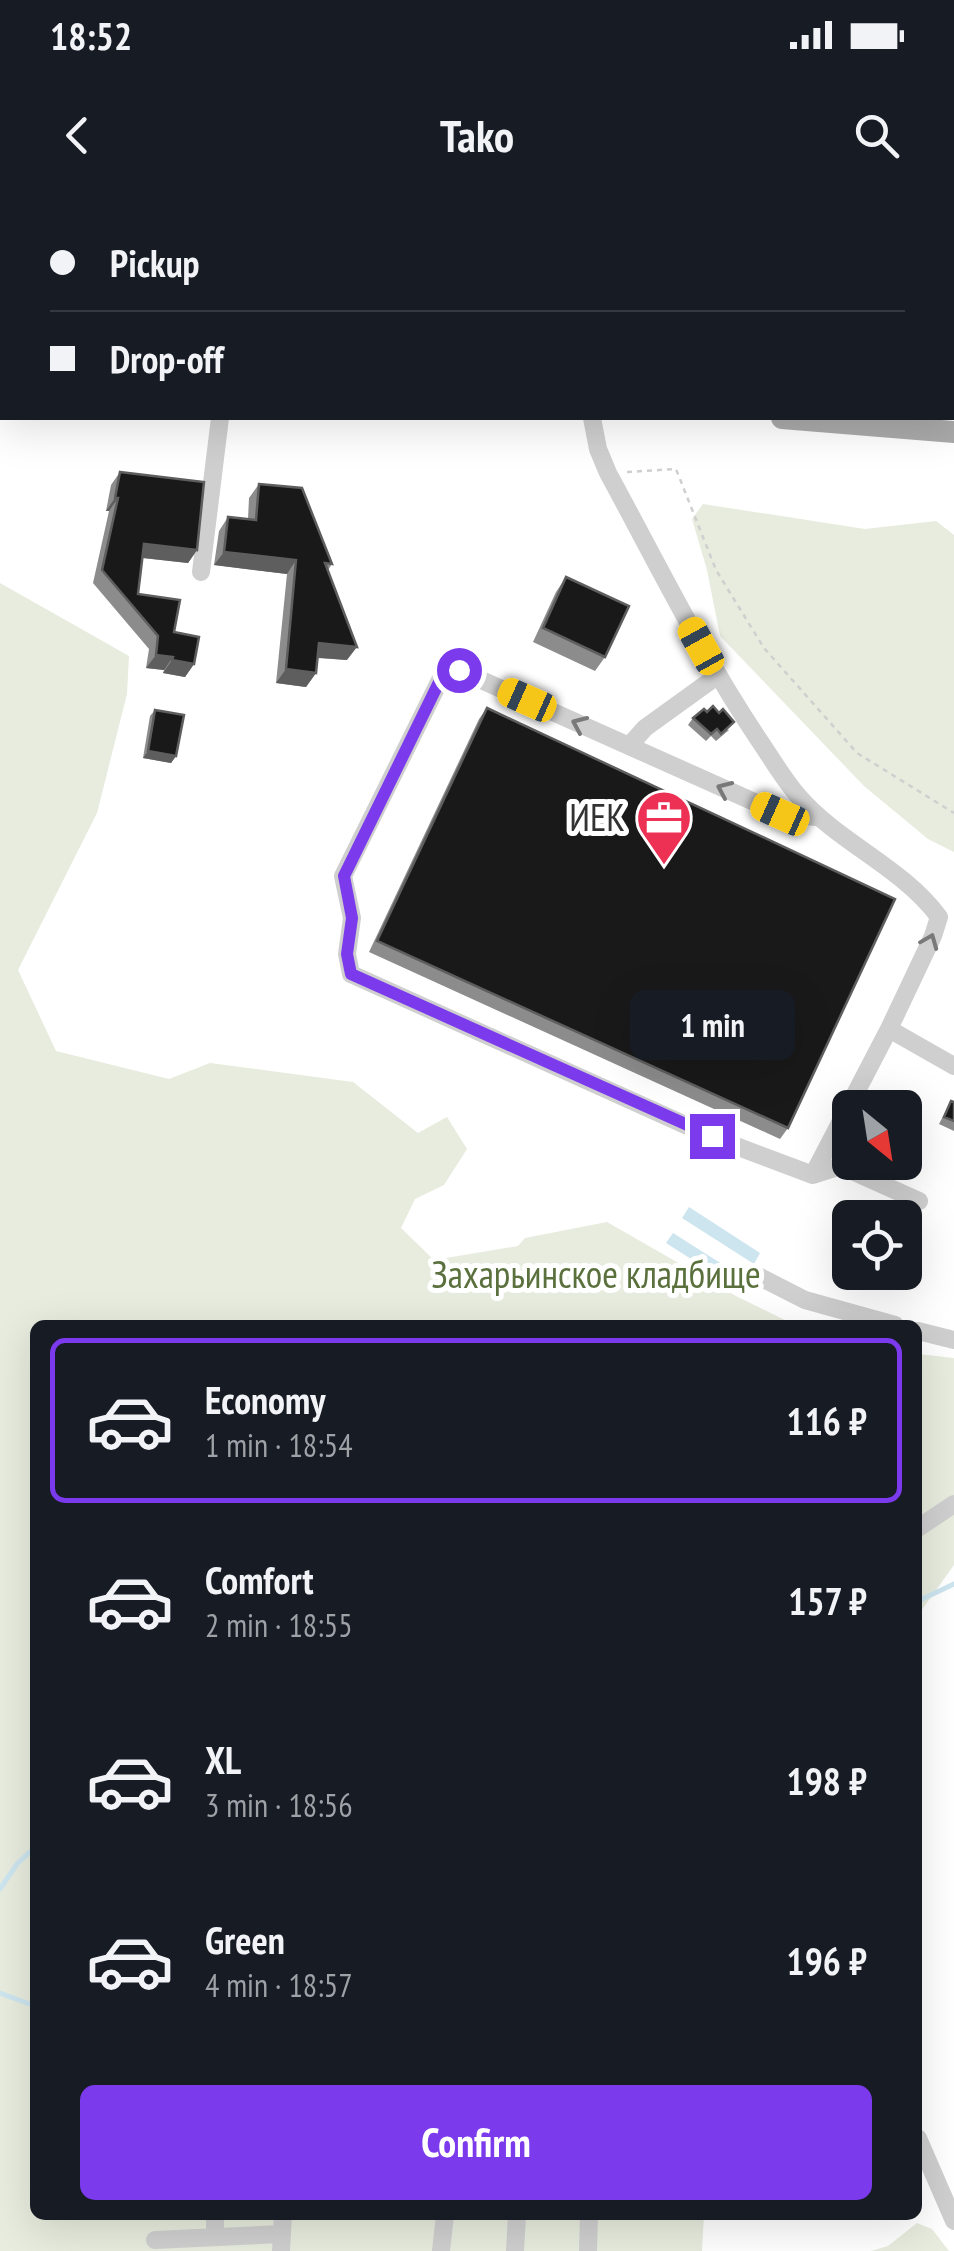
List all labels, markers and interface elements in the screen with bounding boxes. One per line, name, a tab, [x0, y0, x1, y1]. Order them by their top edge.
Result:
text: 18:52	[50, 11, 132, 60]
text: Tako	[440, 106, 514, 164]
icon: back	[50, 108, 105, 163]
icon: search	[849, 108, 904, 163]
text: Pickup	[110, 238, 200, 287]
text: Drop-off	[110, 334, 224, 383]
car	[673, 612, 729, 680]
route start	[437, 648, 482, 693]
car	[493, 674, 561, 726]
one-way arrow	[571, 716, 589, 736]
one-way arrow	[716, 781, 734, 801]
office icon: ИЕК	[634, 788, 694, 867]
car	[746, 788, 814, 840]
place label: ИЕК	[569, 792, 625, 841]
one-way arrow	[918, 933, 938, 951]
callout: 1 min	[630, 991, 794, 1061]
text: 1 min	[680, 1004, 745, 1046]
north arrow	[832, 1090, 922, 1180]
map controls	[832, 1090, 922, 1290]
route end	[690, 1114, 735, 1159]
button: locate	[832, 1200, 922, 1290]
park label: Захарьинское кладбище	[431, 1249, 761, 1298]
text: Economy	[205, 1375, 325, 1424]
icon: car	[85, 1376, 175, 1466]
text: 116 ₽	[787, 1396, 867, 1445]
text: 1 min · 18:54	[205, 1424, 353, 1466]
text: Comfort	[205, 1555, 314, 1604]
icon: car	[85, 1556, 175, 1646]
text: 157 ₽	[788, 1576, 867, 1625]
text: 2 min · 18:55	[205, 1604, 353, 1646]
text: XL	[205, 1735, 241, 1784]
icon: car	[85, 1736, 175, 1826]
text: 198 ₽	[787, 1756, 867, 1805]
text: 3 min · 18:56	[205, 1784, 353, 1826]
text: Green	[205, 1915, 285, 1964]
icon: car	[85, 1916, 175, 2006]
text: 196 ₽	[787, 1936, 867, 1985]
text: 4 min · 18:57	[205, 1964, 353, 2006]
button: Confirm	[80, 2085, 872, 2200]

